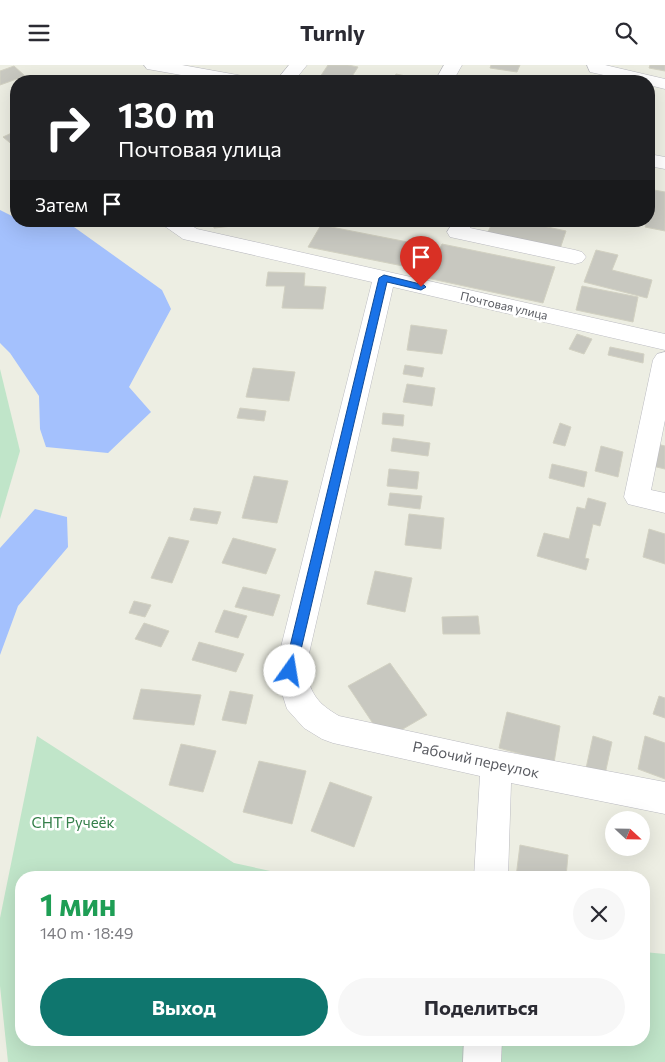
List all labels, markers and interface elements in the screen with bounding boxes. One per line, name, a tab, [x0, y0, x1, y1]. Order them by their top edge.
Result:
icon: menu	[25, 19, 53, 47]
text: Turnly	[300, 19, 365, 46]
icon: search	[612, 19, 640, 47]
text: 130 m	[118, 92, 215, 135]
icon: right	[35, 95, 100, 160]
text: Почтовая улица	[118, 135, 282, 162]
icon: arrive	[98, 190, 126, 218]
text: Затем	[35, 193, 88, 216]
pin	[400, 236, 442, 287]
icon: arrive	[407, 243, 435, 271]
street label: Почтовая улица	[459, 288, 549, 322]
position arrow	[263, 644, 315, 696]
street label: Рабочий переулок	[411, 737, 541, 781]
north arrow	[605, 811, 650, 856]
map controls	[605, 811, 650, 856]
park label: СНТ Ручеёк	[32, 813, 115, 831]
text: 1 мин	[40, 885, 116, 922]
button: close	[573, 888, 625, 940]
text: 140 m · 18:49	[40, 923, 133, 942]
button: Выход	[40, 978, 328, 1036]
button: Поделиться	[338, 978, 625, 1036]

